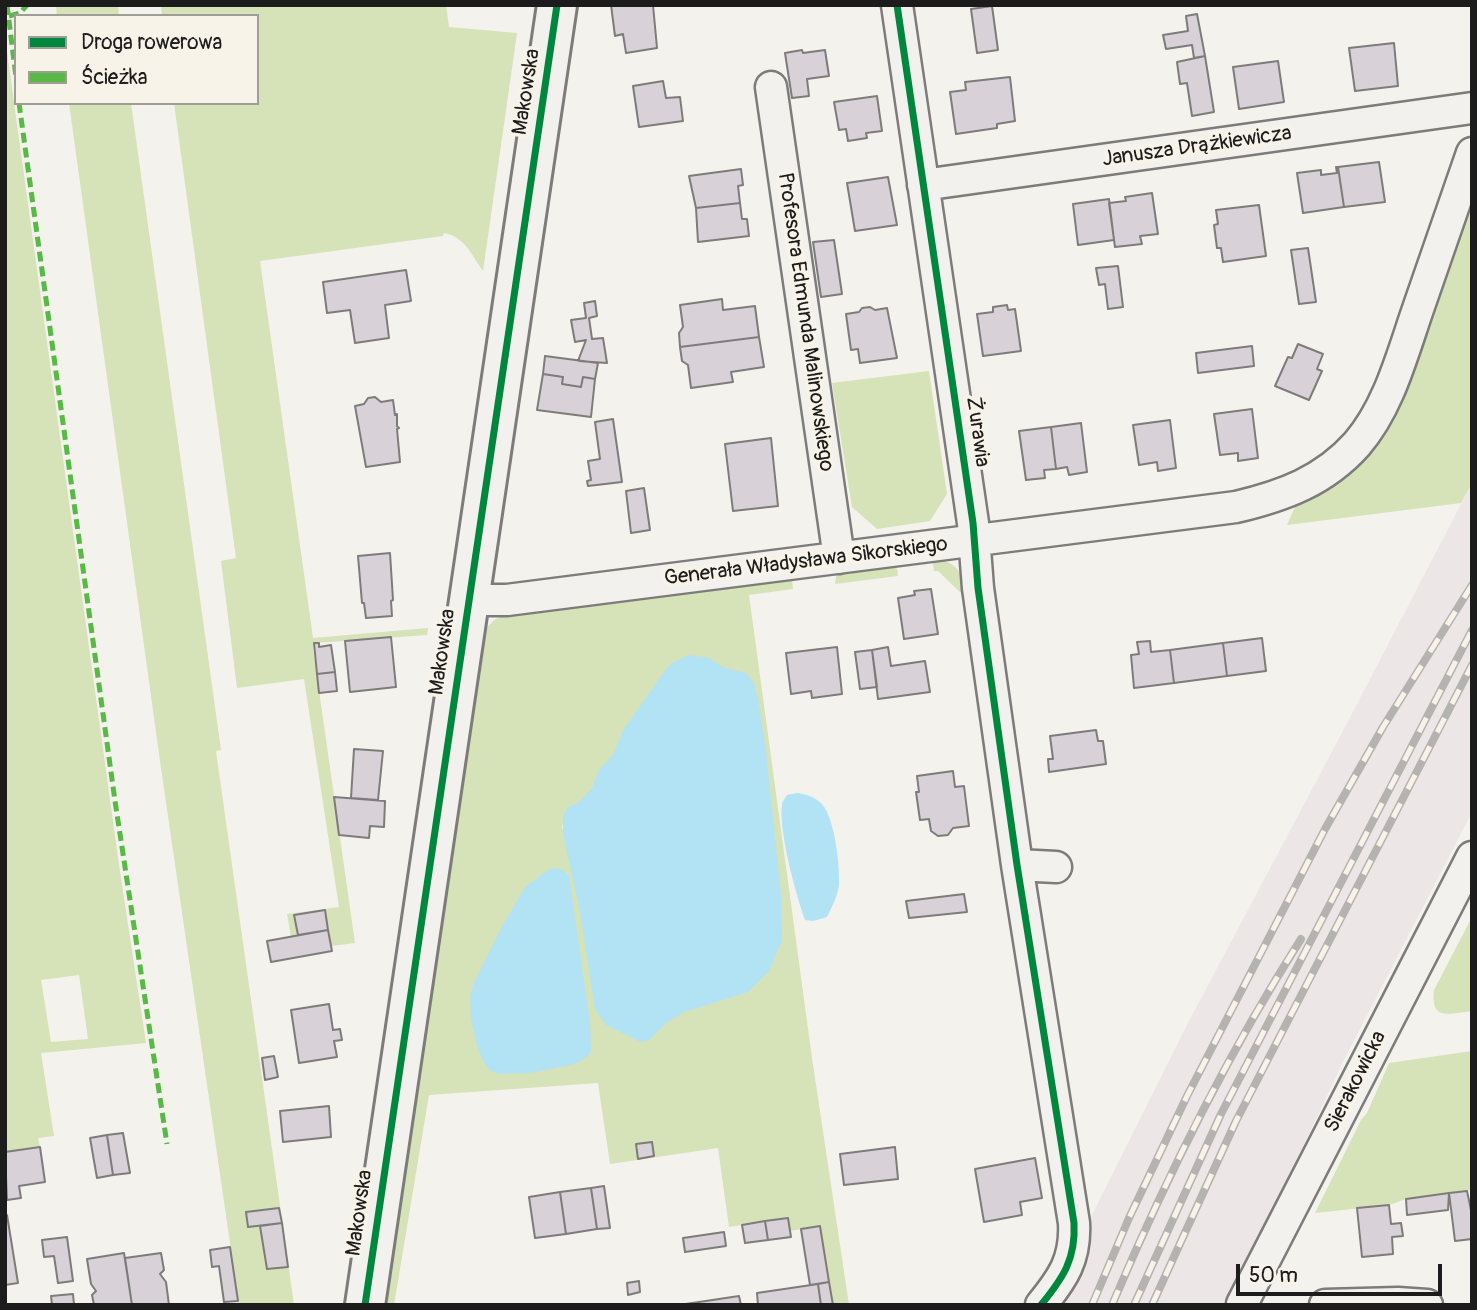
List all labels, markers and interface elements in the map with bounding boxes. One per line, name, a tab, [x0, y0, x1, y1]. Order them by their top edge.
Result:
legend	[14, 14, 259, 105]
text: Droga rowerowa	[81, 29, 222, 56]
street label: Makowska	[508, 47, 546, 137]
text: Ścieżka	[81, 64, 148, 91]
street label: Janusza Drążkiewicza	[1101, 121, 1293, 173]
street label: Profesora Edmunda Malinowskiego	[772, 171, 838, 473]
street label: Żurawia	[960, 395, 994, 469]
street label: Generała Władysława Sikorskiego	[663, 532, 949, 592]
street label: Makowska	[424, 607, 462, 697]
street label: Sierakowicka	[1320, 1027, 1392, 1137]
street label: Makowska	[341, 1168, 379, 1258]
scale bar	[1239, 1250, 1446, 1294]
text: 50 m	[1249, 1262, 1298, 1289]

